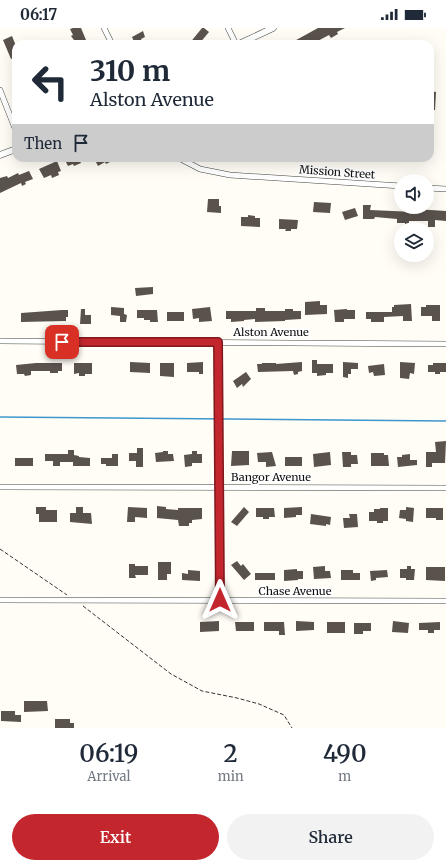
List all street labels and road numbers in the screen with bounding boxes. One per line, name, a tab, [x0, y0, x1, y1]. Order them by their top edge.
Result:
street label: Mission Street	[298, 162, 376, 182]
street label: Alston Avenue	[232, 325, 309, 339]
street label: Bangor Avenue	[231, 470, 311, 484]
street label: Chase Avenue	[259, 584, 332, 598]

